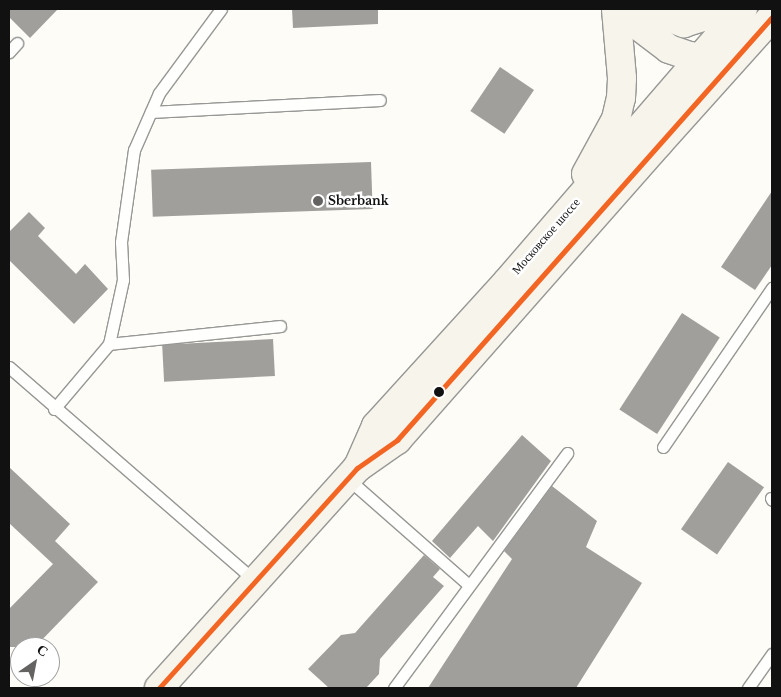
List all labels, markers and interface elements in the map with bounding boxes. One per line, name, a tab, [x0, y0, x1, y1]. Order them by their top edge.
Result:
place label: Sberbank	[328, 194, 389, 208]
marker: Sberbank	[312, 195, 324, 207]
street label: Московское шоссе	[509, 195, 583, 277]
unlabelled marker	[434, 387, 444, 397]
north arrow	[10, 637, 60, 687]
text: С	[33, 640, 52, 661]

